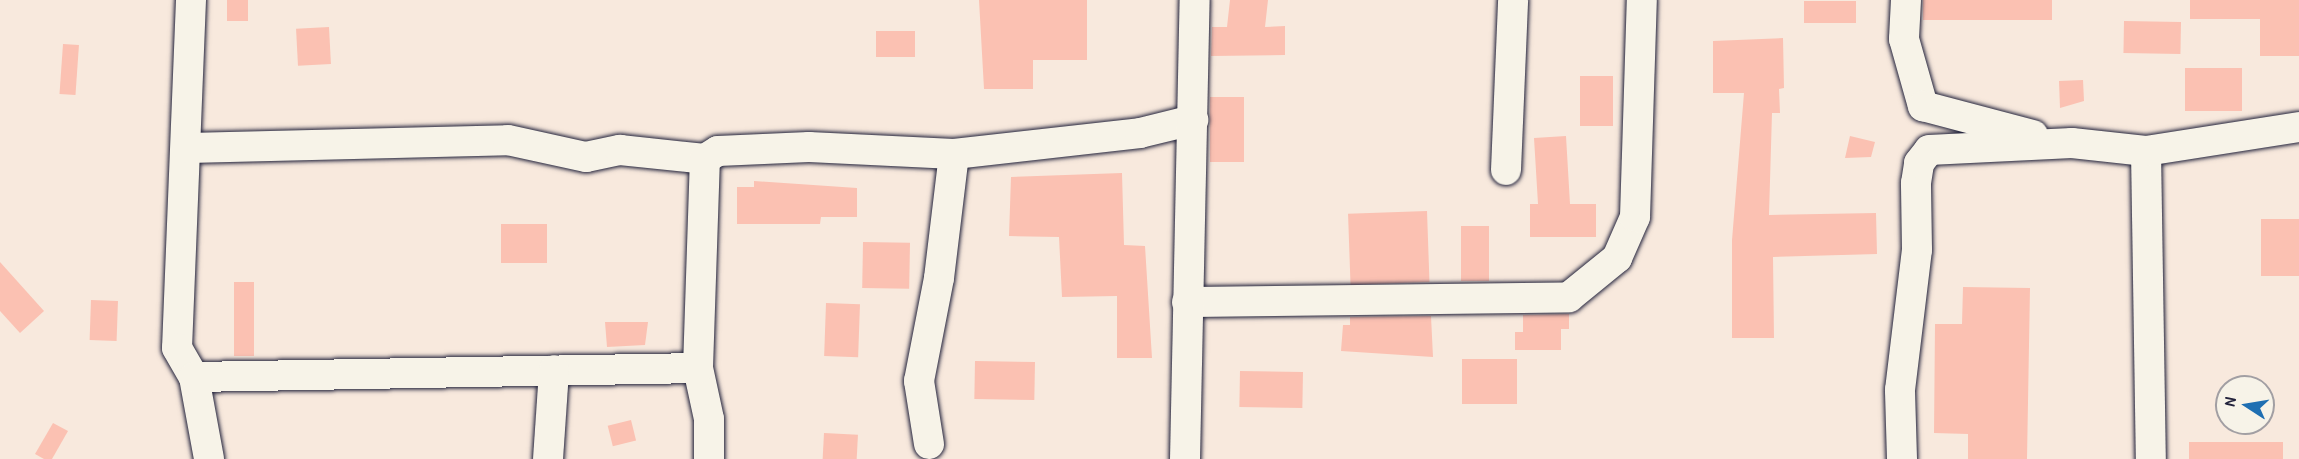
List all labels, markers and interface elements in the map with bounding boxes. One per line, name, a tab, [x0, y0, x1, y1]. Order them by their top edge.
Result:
north arrow	[2215, 375, 2275, 435]
text: N	[2218, 395, 2241, 408]

